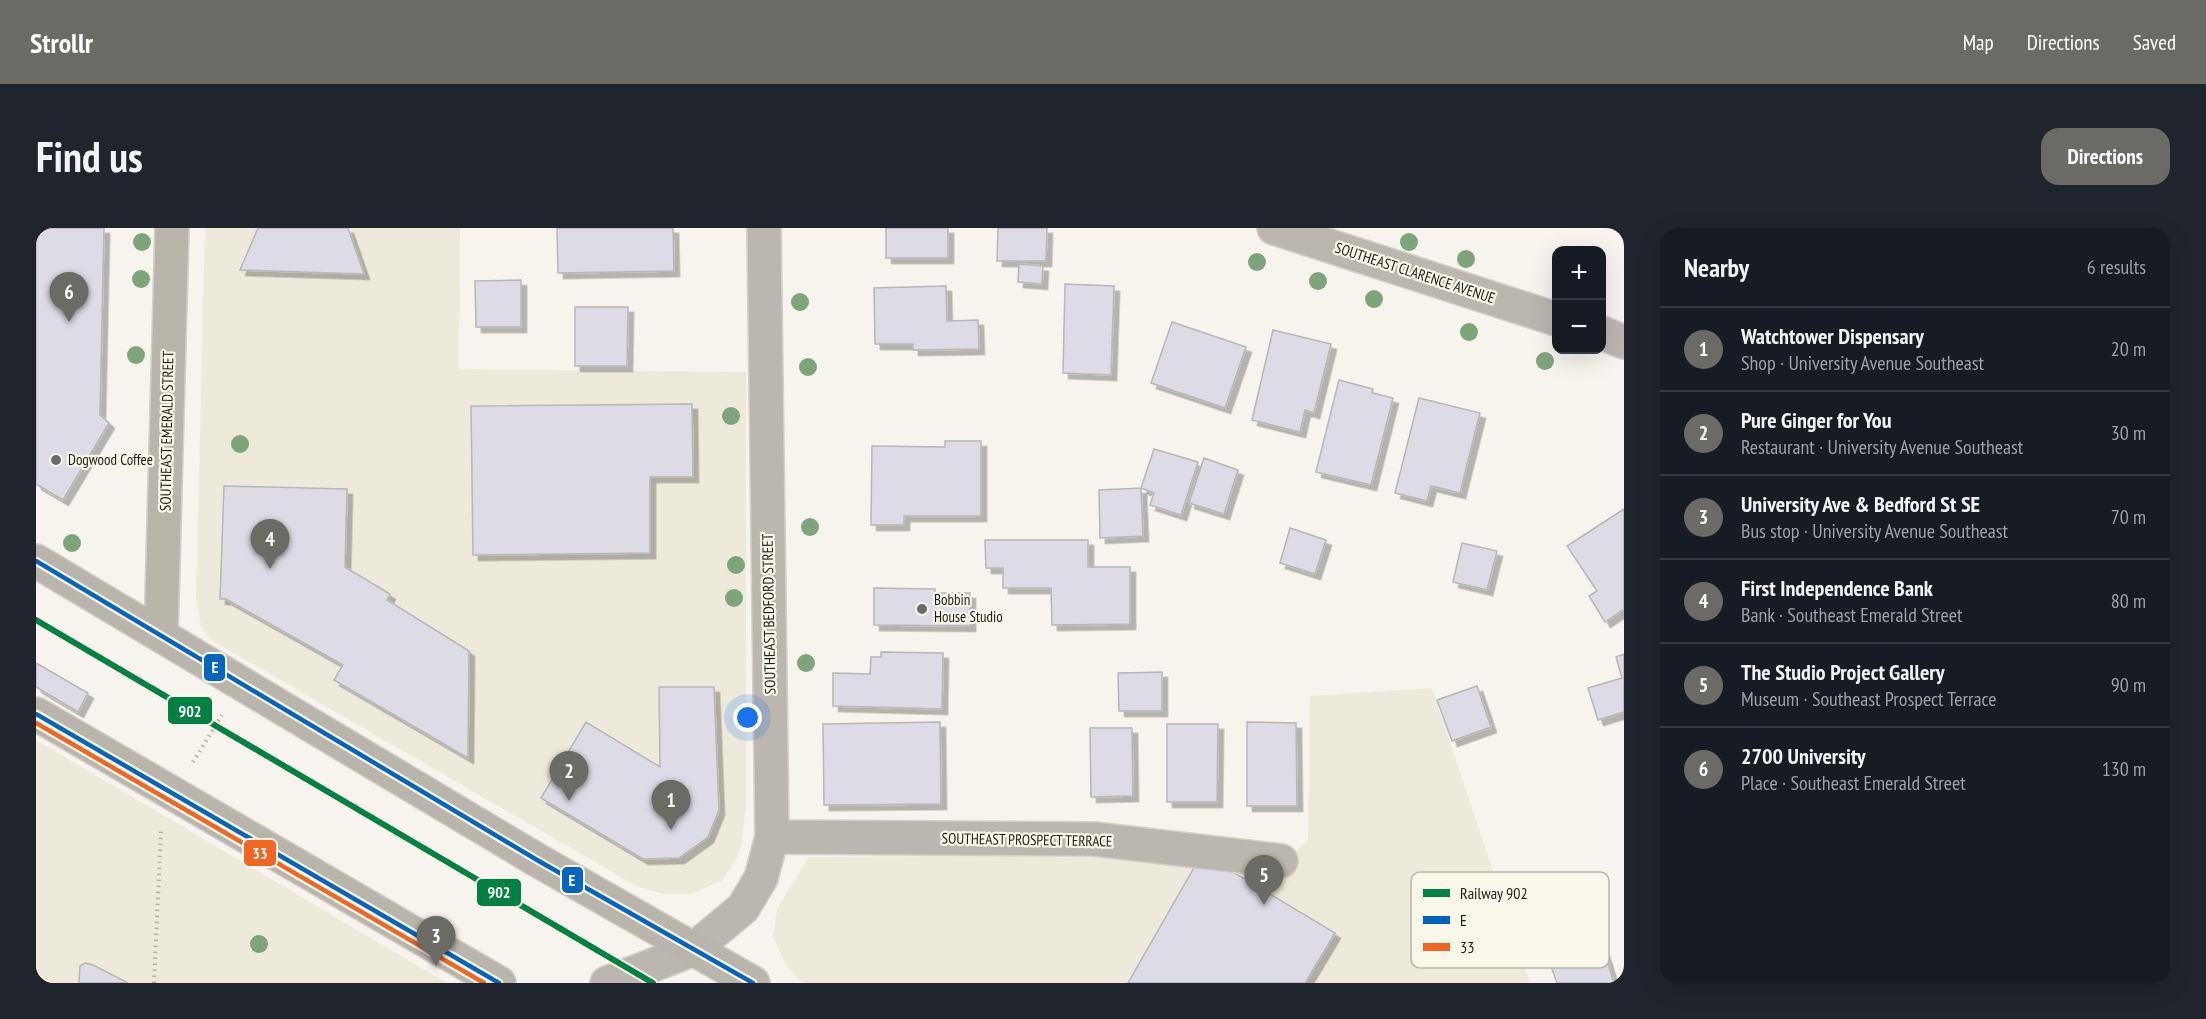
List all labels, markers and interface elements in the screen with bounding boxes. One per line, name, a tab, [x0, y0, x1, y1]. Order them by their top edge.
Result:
text: Strollr	[30, 24, 93, 61]
text: Map	[1963, 29, 1994, 56]
text: Directions	[2027, 29, 2100, 56]
text: Saved	[2133, 29, 2176, 56]
button: Directions	[2041, 128, 2170, 185]
text: Find us	[36, 129, 143, 184]
street label: SOUTHEAST CLARENCE AVENUE	[1333, 238, 1497, 307]
map controls	[1552, 246, 1606, 354]
button: +	[1552, 246, 1606, 300]
text: Nearby	[1684, 251, 1749, 284]
text: 6 results	[2087, 254, 2146, 280]
pin: 6	[50, 272, 88, 322]
button: −	[1552, 300, 1606, 354]
text: Watchtower Dispensary	[1741, 322, 1924, 350]
text: 1	[1699, 336, 1708, 362]
text: 20 m	[2111, 336, 2146, 362]
street label: SOUTHEAST EMERALD STREET	[156, 350, 177, 511]
text: Shop · University Avenue Southeast	[1741, 350, 1984, 376]
text: Pure Ginger for You	[1741, 406, 1891, 434]
text: 2	[1699, 420, 1708, 446]
text: 30 m	[2111, 420, 2146, 446]
text: Restaurant · University Avenue Southeast	[1741, 434, 2023, 460]
place label: Dogwood Coffee	[68, 450, 153, 469]
marker: Dogwood Coffee	[49, 453, 63, 467]
text: University Ave & Bedford St SE	[1741, 490, 1980, 518]
text: 3	[1699, 504, 1708, 530]
text: 70 m	[2111, 504, 2146, 530]
text: Bus stop · University Avenue Southeast	[1741, 518, 2008, 544]
pin: 4	[250, 520, 290, 569]
street label: SOUTHEAST BEDFORD STREET	[758, 533, 779, 694]
text: First Independence Bank	[1741, 574, 1933, 602]
text: 4	[1699, 588, 1708, 614]
text: 80 m	[2111, 588, 2146, 614]
place label: Bobbin House Studio	[934, 590, 1003, 626]
marker: Bobbin House Studio	[915, 602, 929, 616]
text: Bank · Southeast Emerald Street	[1741, 602, 1962, 628]
line badge: E	[203, 653, 226, 682]
text: E	[212, 657, 219, 677]
text: The Studio Project Gallery	[1741, 658, 1945, 686]
text: 5	[1699, 672, 1708, 698]
text: 90 m	[2111, 672, 2146, 698]
text: Museum · Southeast Prospect Terrace	[1741, 686, 1996, 712]
line badge: 902	[167, 696, 213, 725]
text: 902	[179, 701, 201, 721]
your location	[733, 703, 762, 732]
text: 2700 University	[1741, 742, 1866, 770]
pin: 2	[550, 752, 588, 801]
text: 6	[1699, 756, 1708, 782]
text: 130 m	[2102, 756, 2146, 782]
text: Place · Southeast Emerald Street	[1741, 770, 1966, 796]
pin: 1	[652, 780, 690, 830]
street label: SOUTHEAST PROSPECT TERRACE	[941, 829, 1113, 850]
line badge: 33	[243, 839, 277, 867]
text: 33	[252, 843, 268, 863]
pin: 5	[1244, 856, 1284, 905]
line badge: E	[561, 866, 584, 894]
text: E	[569, 870, 576, 890]
legend	[1411, 872, 1609, 968]
line badge: 902	[476, 878, 522, 907]
text: 902	[488, 882, 510, 902]
text: Railway 902	[1460, 883, 1528, 903]
text: E	[1460, 910, 1467, 930]
pin: 3	[416, 916, 456, 966]
text: 33	[1460, 937, 1474, 957]

